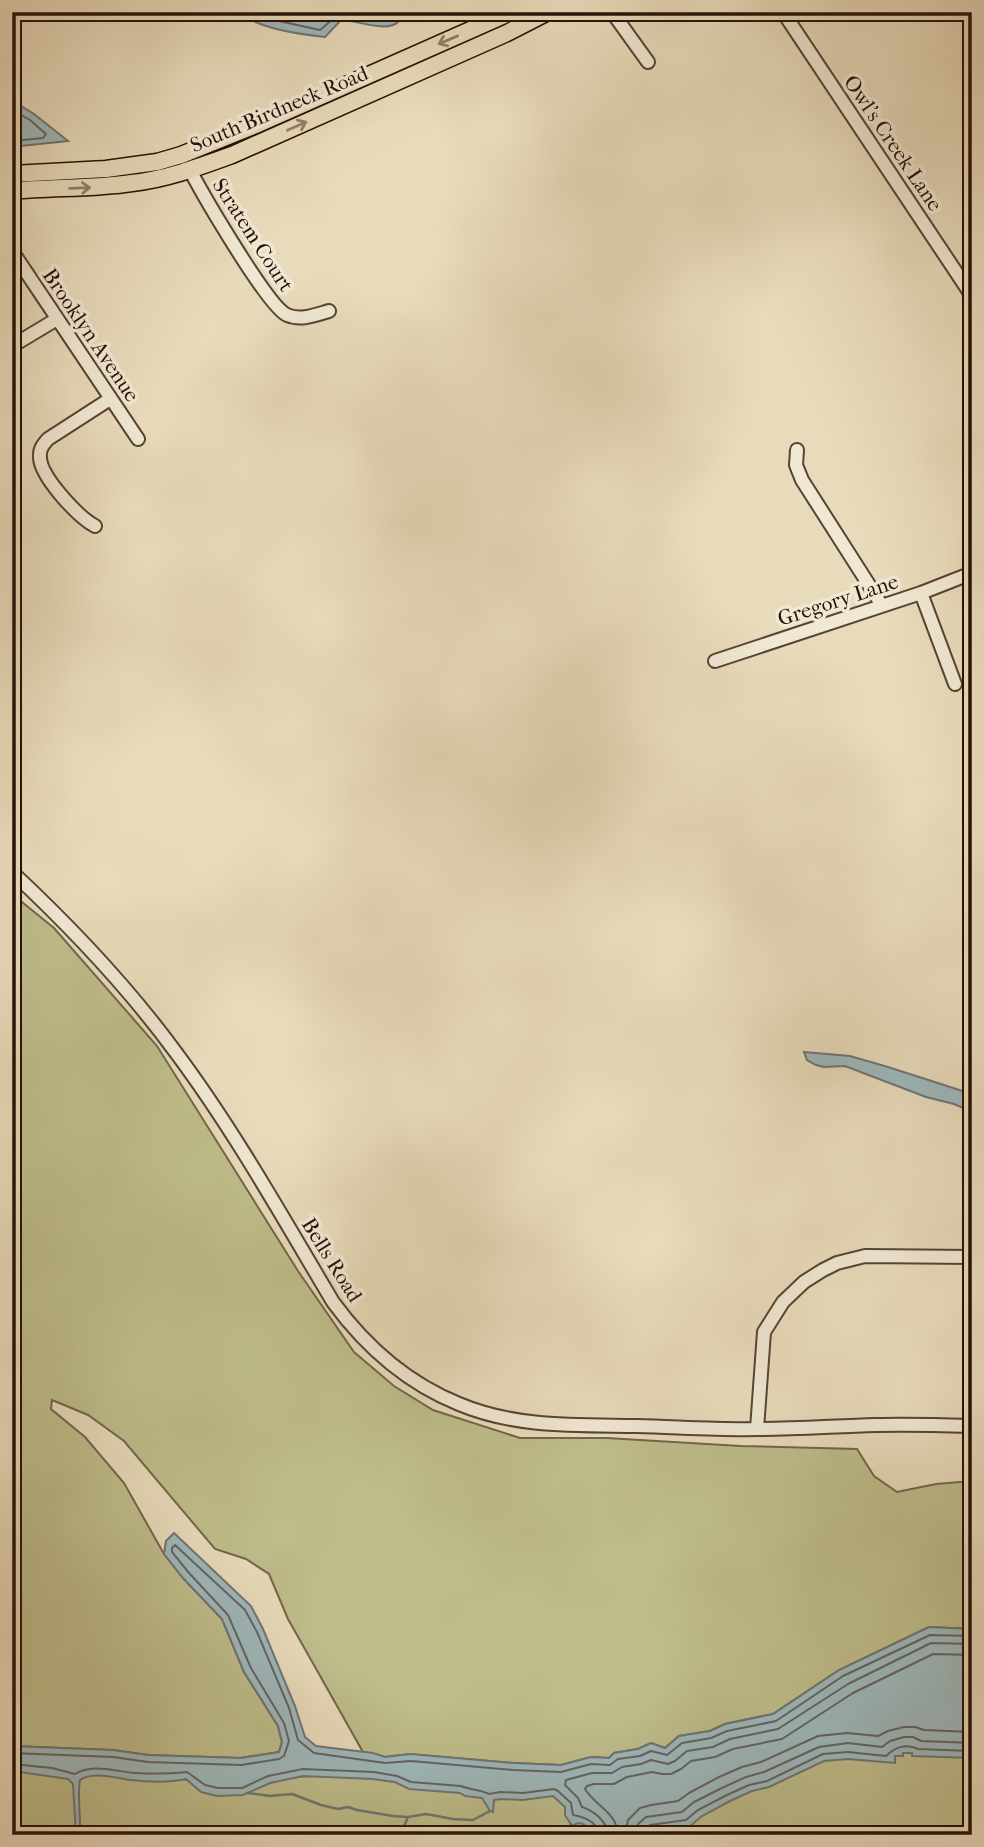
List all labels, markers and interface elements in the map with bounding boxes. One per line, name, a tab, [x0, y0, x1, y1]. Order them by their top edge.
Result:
one-way arrow	[438, 34, 460, 47]
street label: South Birdneck Road	[187, 60, 372, 157]
street label: Owl's Creek Lane	[839, 71, 947, 215]
one-way arrow	[286, 119, 307, 132]
street label: Stratem Court	[208, 174, 299, 296]
one-way arrow	[69, 181, 92, 195]
street label: Brooklyn Avenue	[38, 264, 144, 406]
street label: Gregory Lane	[775, 569, 901, 631]
street label: Bells Road	[297, 1214, 368, 1307]

